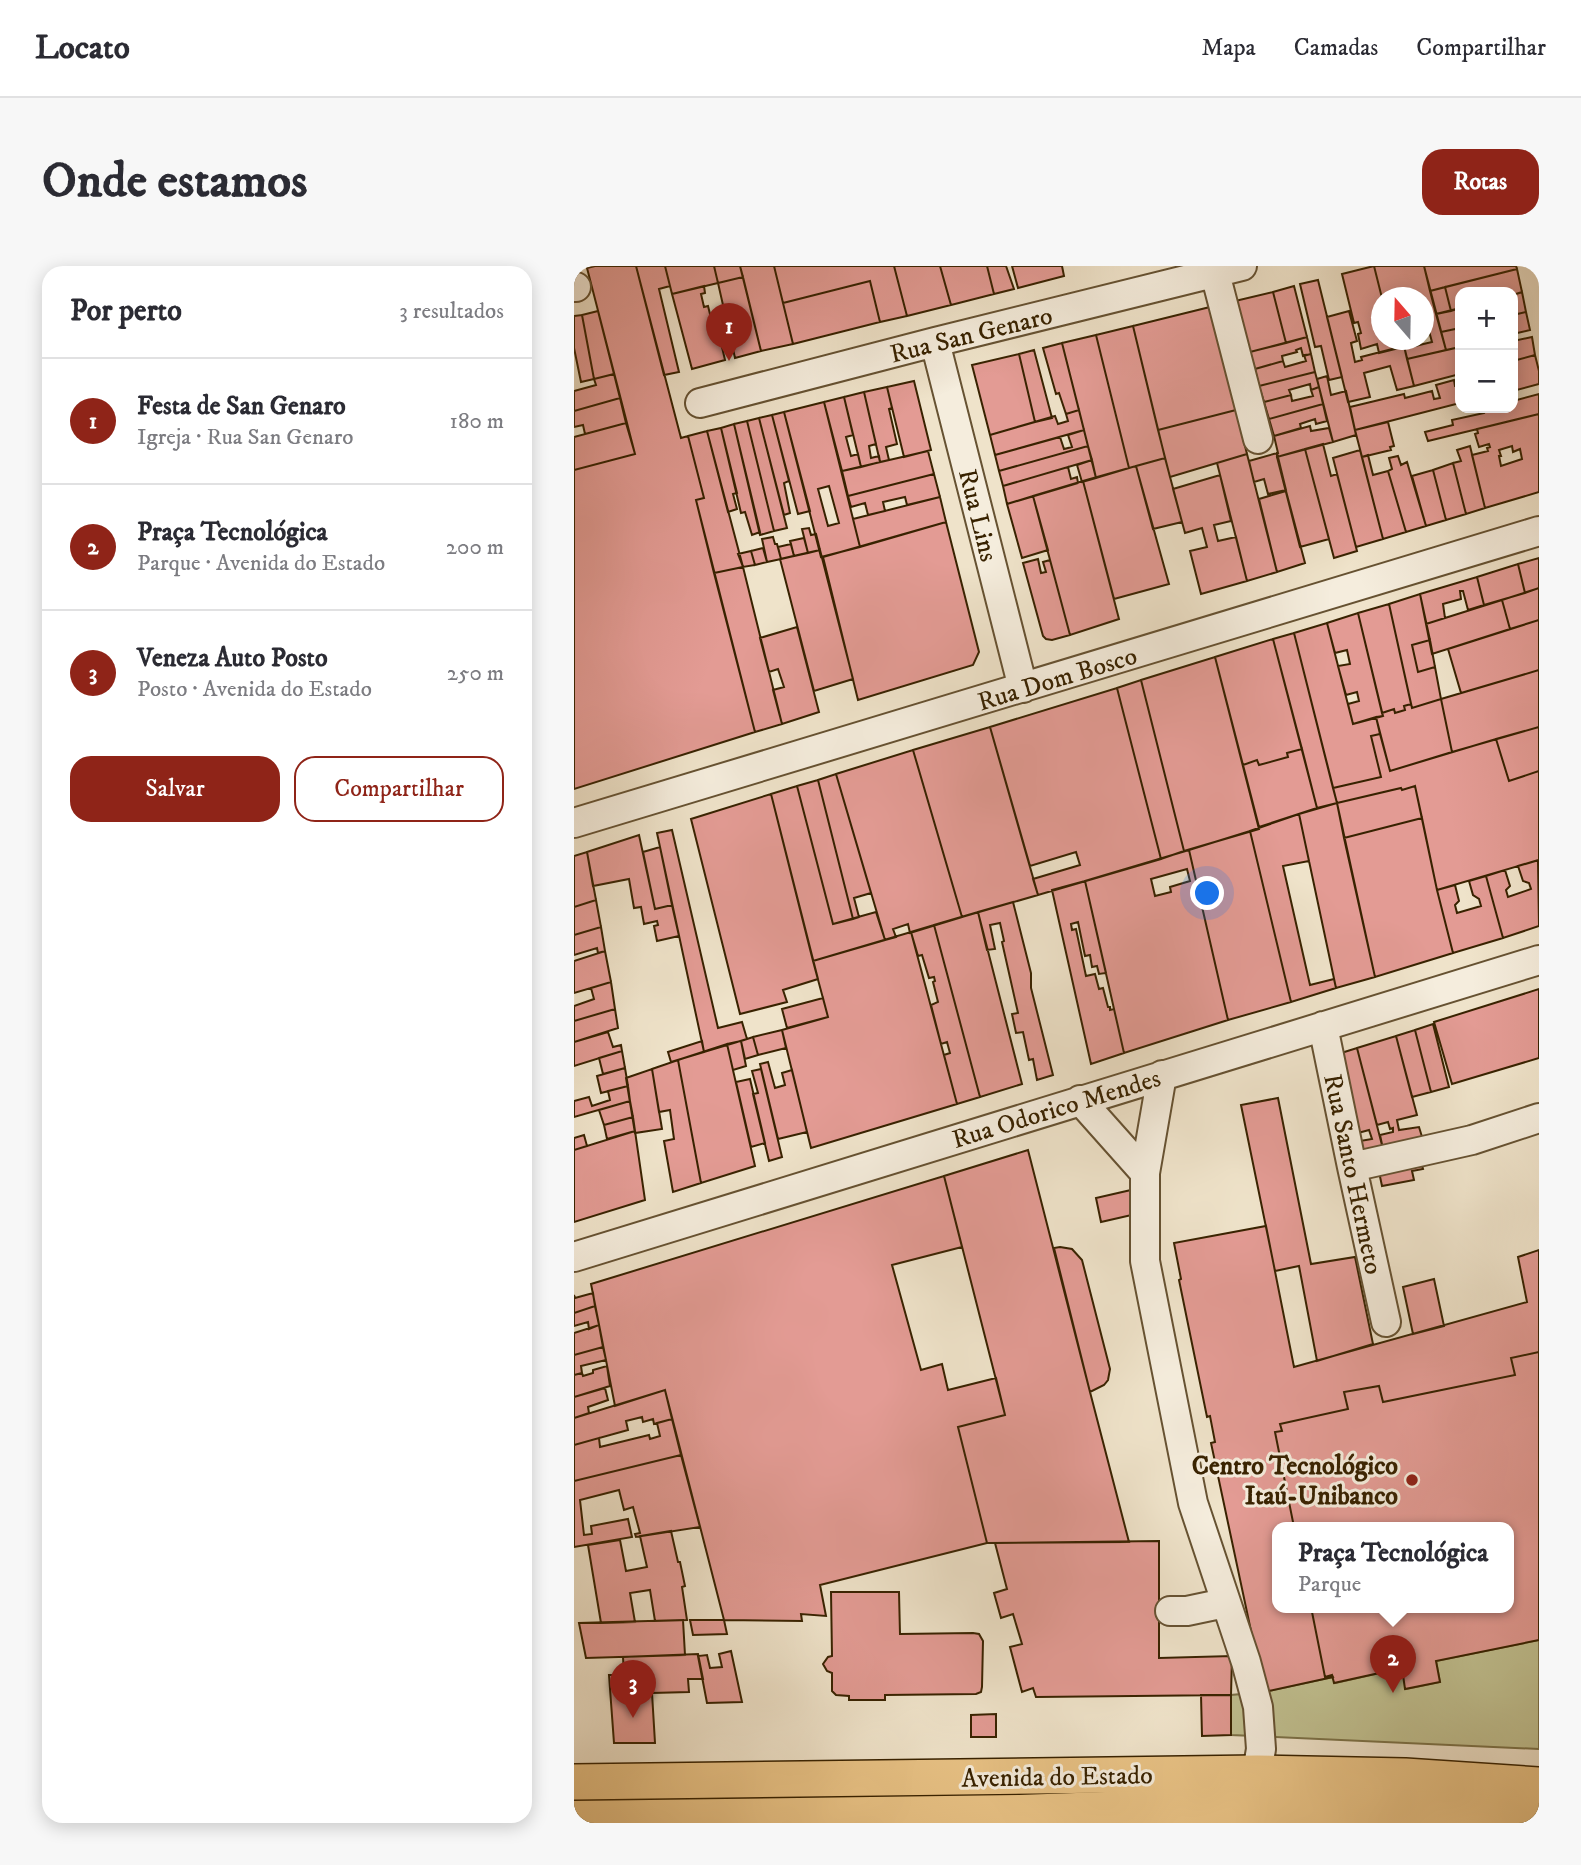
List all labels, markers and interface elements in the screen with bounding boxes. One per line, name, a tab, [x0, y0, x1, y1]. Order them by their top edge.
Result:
text: Locato	[35, 28, 130, 69]
text: Mapa	[1201, 33, 1256, 63]
text: Camadas	[1294, 33, 1378, 63]
text: Compartilhar	[1416, 33, 1546, 63]
button: Rotas	[1422, 149, 1539, 215]
text: Onde estamos	[42, 151, 307, 213]
north arrow	[1371, 287, 1434, 350]
map controls	[1455, 287, 1518, 413]
button: +	[1455, 287, 1518, 350]
text: Por perto	[70, 293, 182, 330]
text: 3 resultados	[399, 297, 504, 326]
street label: Rua San Genaro	[887, 299, 1056, 372]
pin: 1	[706, 303, 752, 361]
button: −	[1455, 350, 1518, 413]
text: Festa de San Genaro	[137, 390, 346, 423]
text: 1	[89, 407, 97, 436]
text: 180 m	[449, 407, 504, 436]
text: Igreja · Rua San Genaro	[137, 423, 353, 452]
street label: Rua Lins	[950, 466, 1005, 565]
text: Praça Tecnológica	[137, 516, 328, 549]
text: 2	[87, 533, 99, 562]
text: 200 m	[446, 533, 504, 562]
text: Parque · Avenida do Estado	[137, 549, 385, 578]
street label: Rua Dom Bosco	[974, 640, 1141, 719]
text: Veneza Auto Posto	[137, 642, 328, 675]
text: 3	[89, 659, 97, 688]
text: 250 m	[447, 659, 504, 688]
text: Posto · Avenida do Estado	[137, 675, 372, 704]
button: Salvar	[70, 756, 280, 822]
button: Compartilhar	[294, 756, 504, 822]
your location	[1190, 876, 1224, 910]
street label: Rua Odorico Mendes	[948, 1062, 1165, 1157]
street label: Rua Santo Hermeto	[1315, 1071, 1390, 1278]
place label: Centro Tecnológico Itaú-Unibanco	[1192, 1450, 1398, 1513]
marker: Centro Tecnológico Itaú-Unibanco	[1404, 1472, 1420, 1488]
popup	[1272, 1522, 1514, 1613]
text: Praça Tecnológica	[1298, 1537, 1488, 1570]
text: Parque	[1298, 1570, 1361, 1599]
pin: 2	[1370, 1635, 1416, 1693]
pin: 3	[610, 1660, 656, 1718]
street label: Avenida do Estado	[961, 1759, 1153, 1796]

